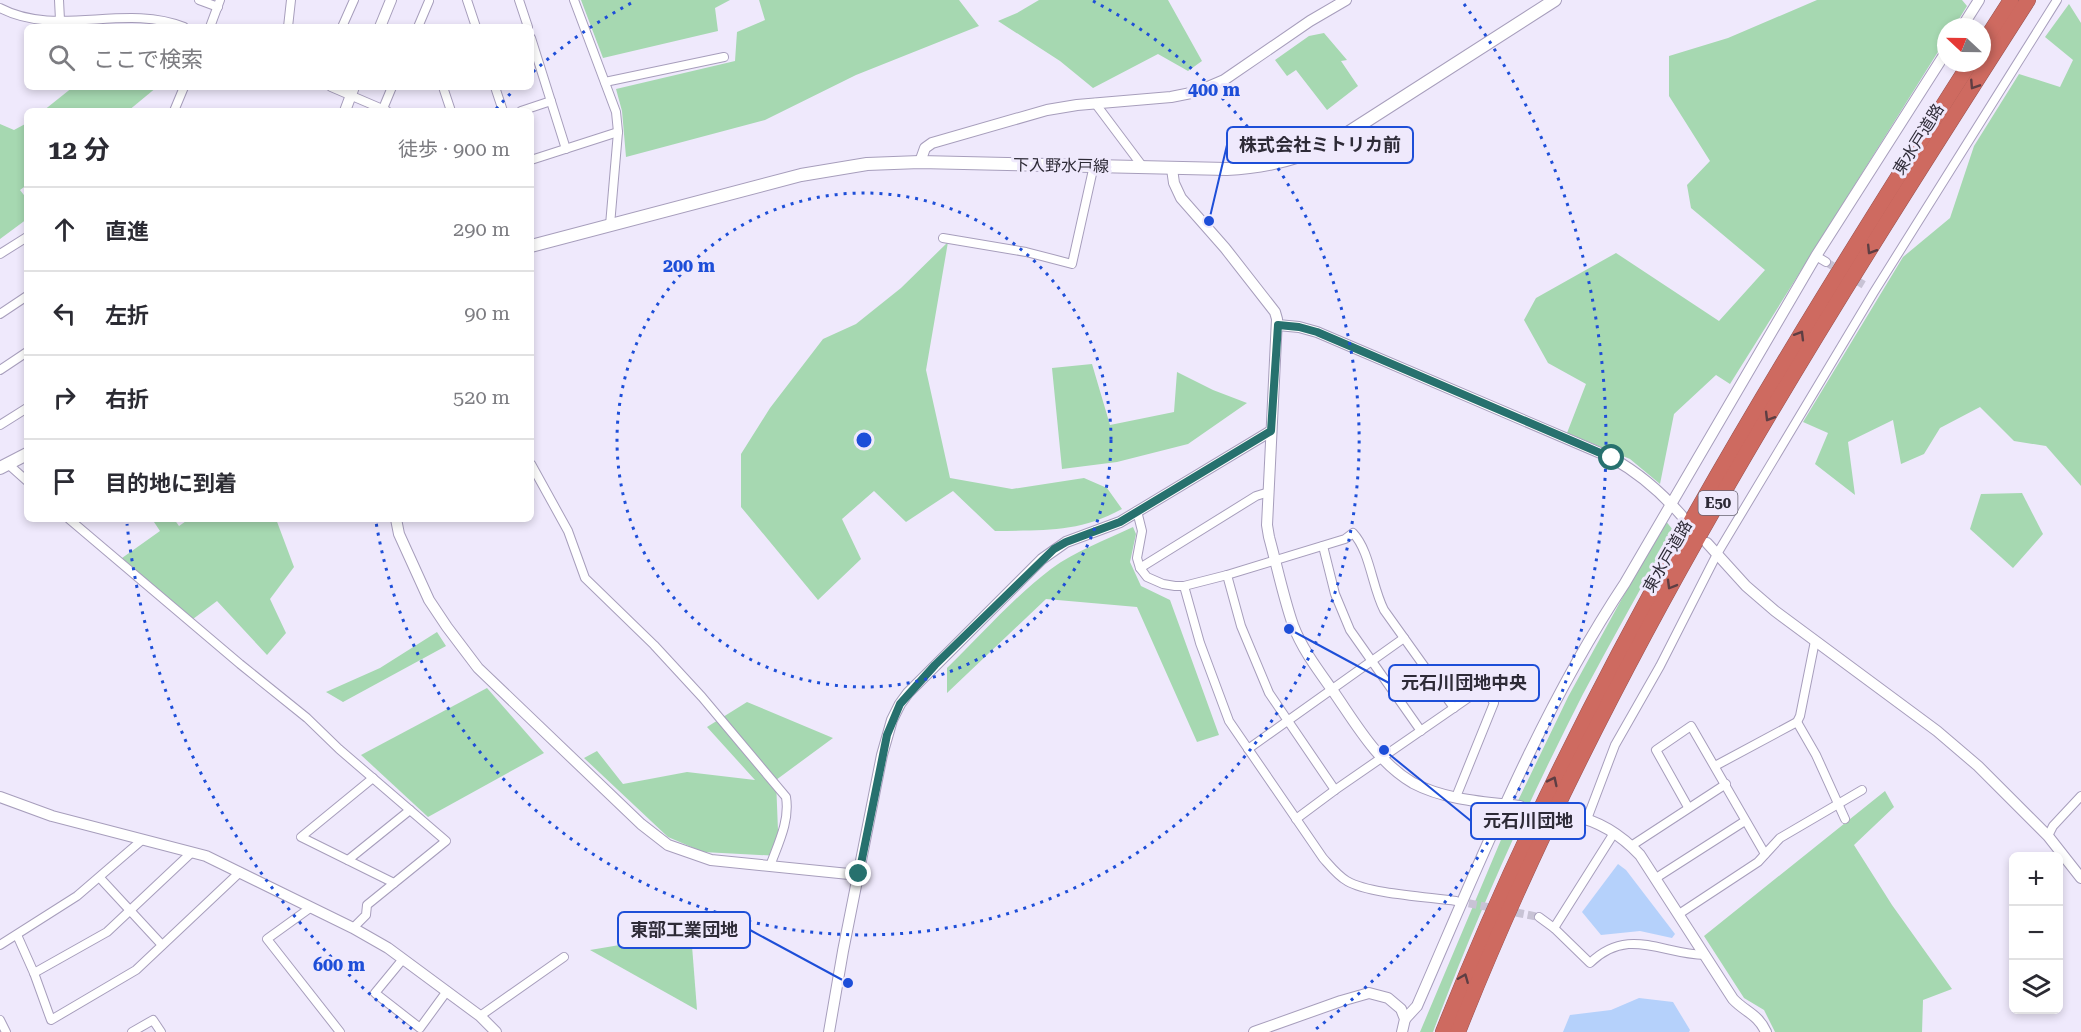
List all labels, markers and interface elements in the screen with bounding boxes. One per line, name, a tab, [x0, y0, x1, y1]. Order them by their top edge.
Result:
north arrow	[1937, 18, 1991, 72]
search box	[24, 24, 534, 90]
icon: search	[45, 41, 78, 74]
text: ここで検索	[93, 47, 203, 72]
one-way arrow	[1970, 78, 1981, 89]
text: 400 m	[1188, 79, 1241, 100]
street label: 東水戸道路	[1889, 100, 1948, 178]
callout: 株式会社ミトリカ前	[1227, 127, 1413, 163]
text: 株式会社ミトリカ前	[1239, 134, 1401, 155]
text: 12 分	[48, 135, 110, 165]
text: 徒歩 · 900 m	[398, 137, 510, 161]
street label: 下入野水戸線	[1013, 155, 1109, 176]
icon: ahead	[48, 213, 81, 246]
text: 290 m	[453, 217, 510, 241]
text: 直進	[105, 219, 149, 244]
one-way arrow	[1866, 244, 1878, 254]
text: 200 m	[663, 255, 716, 276]
icon: left	[48, 297, 81, 330]
text: 90 m	[464, 301, 510, 325]
text: 左折	[105, 303, 149, 328]
one-way arrow	[1792, 331, 1804, 341]
icon: right	[48, 381, 81, 414]
text: 520 m	[453, 385, 510, 409]
text: 右折	[105, 387, 149, 412]
one-way arrow	[1765, 411, 1777, 421]
centre of rings	[854, 430, 874, 450]
route start	[1598, 444, 1624, 470]
icon: arrive	[48, 465, 81, 498]
text: 目的地に到着	[105, 471, 237, 496]
road number: E50	[1698, 491, 1738, 515]
street label: 東水戸道路	[1639, 517, 1696, 596]
one-way arrow	[1667, 579, 1678, 589]
callout: 元石川団地中央	[1389, 665, 1539, 701]
text: 元石川団地中央	[1401, 672, 1527, 693]
one-way arrow	[1546, 776, 1557, 787]
callout: 元石川団地	[1471, 803, 1585, 839]
text: 元石川団地	[1483, 810, 1573, 831]
map controls	[2009, 852, 2063, 1014]
button: +	[2009, 852, 2063, 906]
route end	[845, 860, 871, 886]
button: −	[2009, 906, 2063, 960]
callout: 東部工業団地	[618, 912, 750, 948]
text: 東部工業団地	[630, 919, 738, 940]
text: 600 m	[313, 954, 366, 975]
button: layers	[2009, 960, 2063, 1014]
one-way arrow	[1457, 973, 1469, 984]

